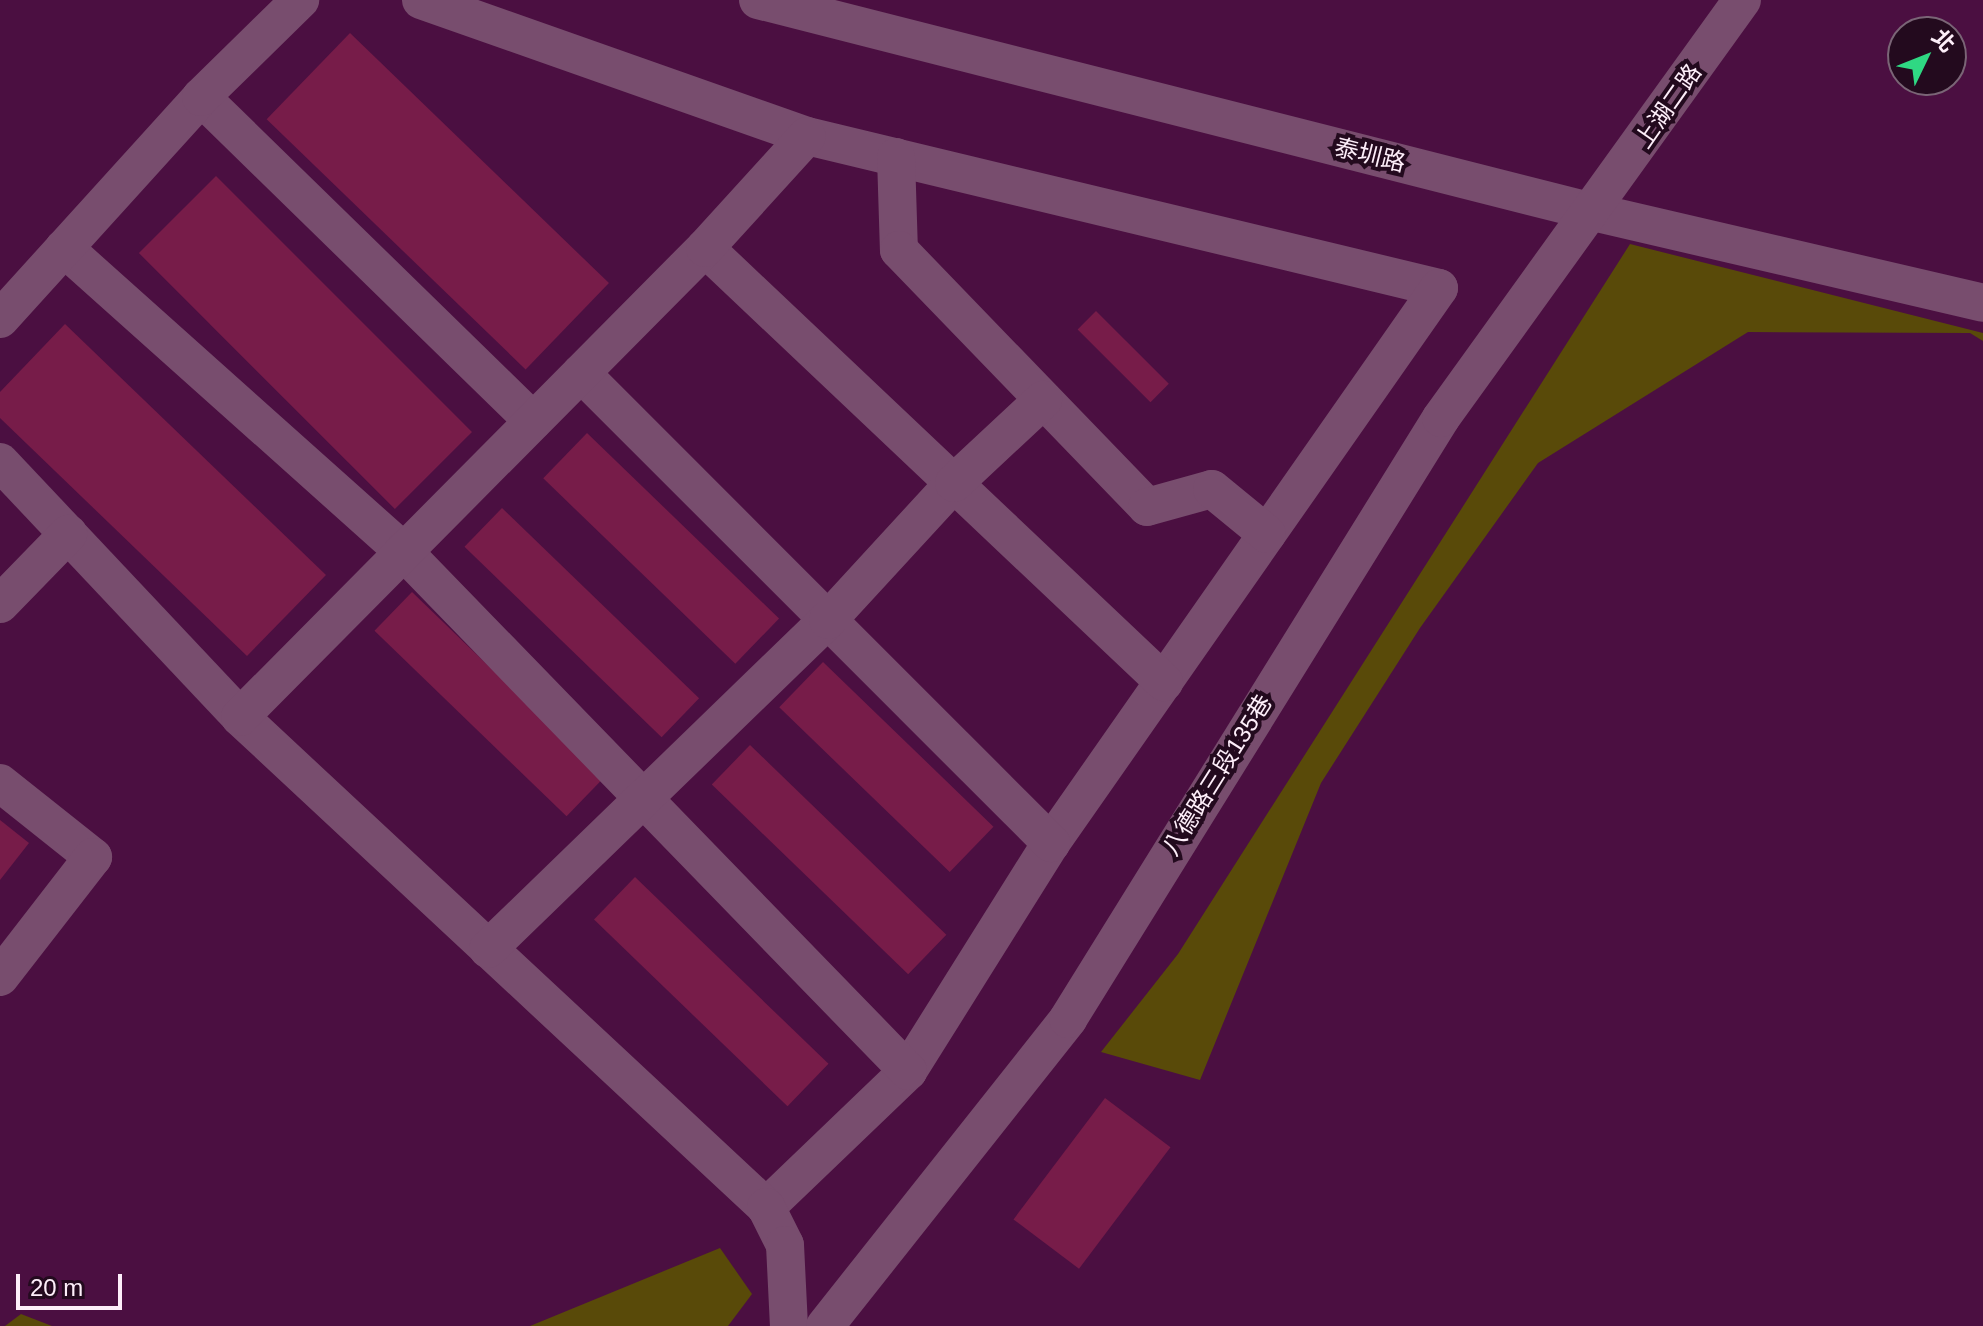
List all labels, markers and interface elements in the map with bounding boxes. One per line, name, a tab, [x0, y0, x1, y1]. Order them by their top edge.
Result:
north arrow	[1887, 16, 1967, 96]
text: 北	[1927, 24, 1960, 57]
street label: 上湖二路	[1629, 58, 1707, 154]
street label: 泰圳路	[1332, 132, 1408, 178]
street label: 八德路三段135巷	[1156, 689, 1278, 861]
scale bar	[20, 1258, 126, 1308]
text: 20 m	[30, 1274, 83, 1301]

